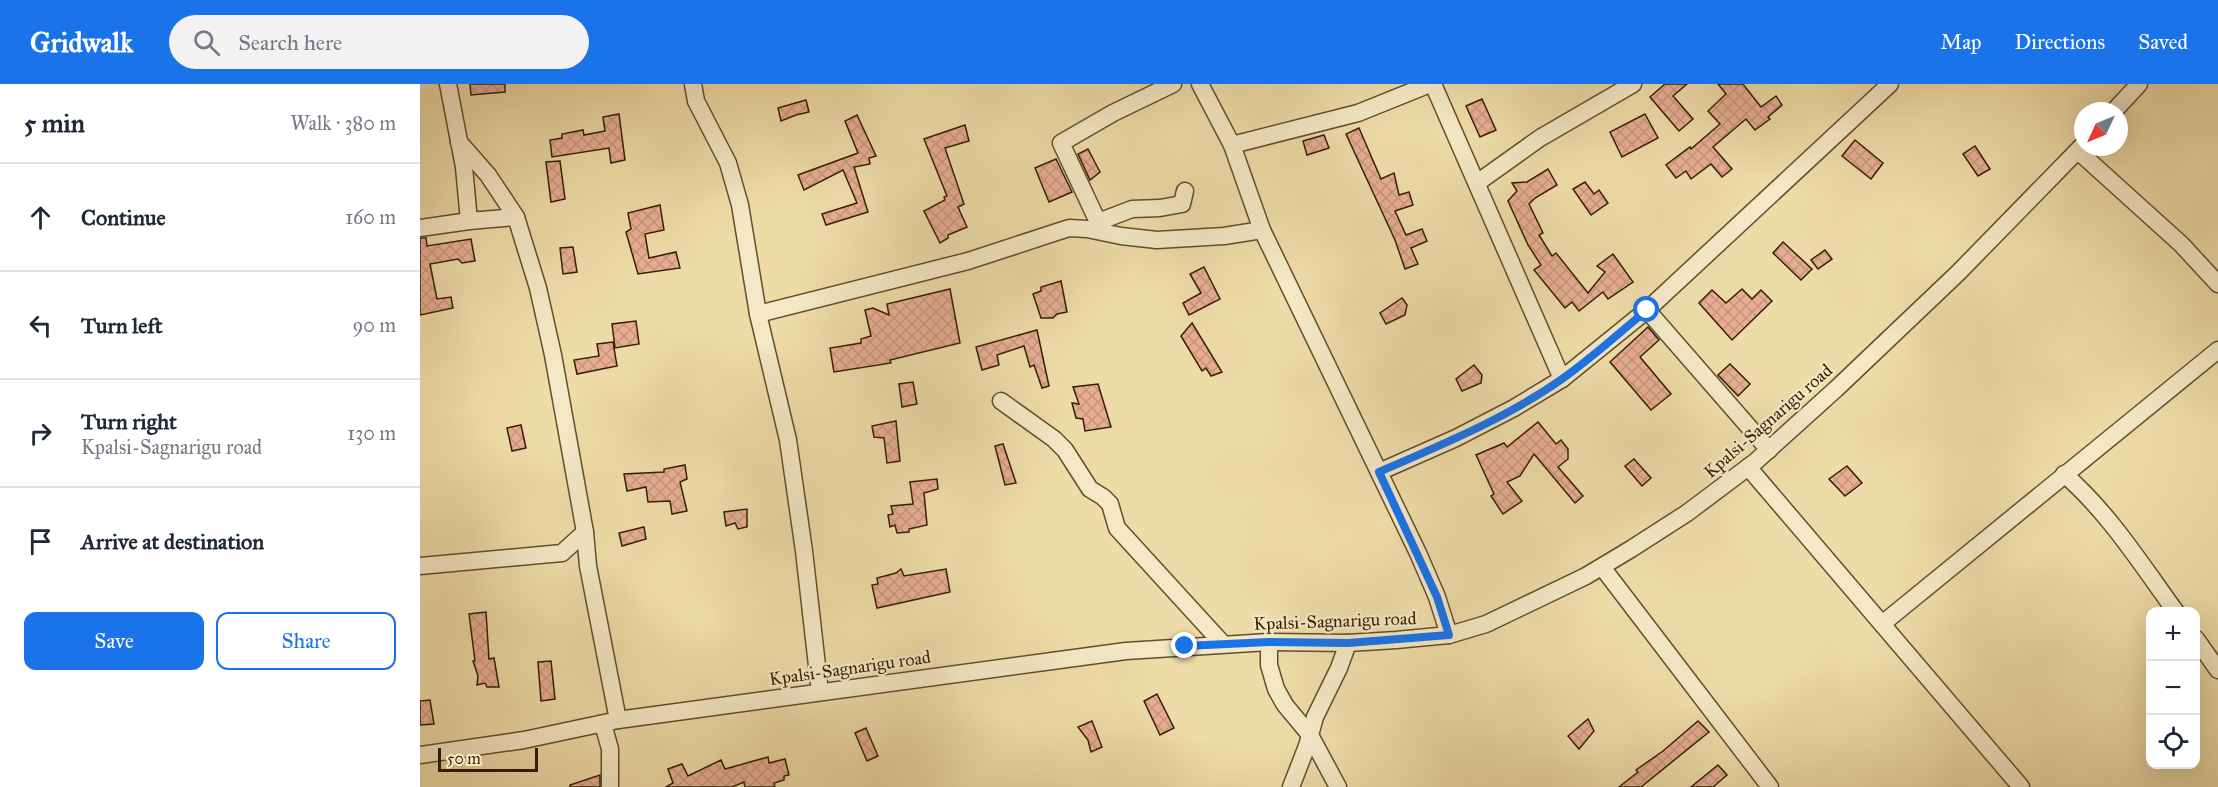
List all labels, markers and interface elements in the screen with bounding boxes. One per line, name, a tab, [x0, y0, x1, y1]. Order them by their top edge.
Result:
search box	[169, 15, 589, 69]
text: Gridwalk	[30, 25, 133, 60]
icon: search	[190, 26, 223, 59]
text: Search here	[238, 29, 342, 56]
text: Map	[1941, 29, 1982, 55]
text: Directions	[2015, 29, 2105, 55]
text: Saved	[2138, 29, 2188, 55]
north arrow	[2074, 102, 2128, 156]
text: 5 min	[24, 107, 85, 139]
text: Walk · 380 m	[290, 111, 396, 135]
icon: ahead	[24, 201, 57, 234]
text: Continue	[81, 204, 166, 231]
text: 160 m	[345, 205, 396, 229]
route start	[1633, 296, 1659, 322]
icon: left	[24, 309, 57, 342]
text: Turn left	[81, 312, 163, 339]
text: 90 m	[353, 313, 396, 337]
street label: Kpalsi-Sagnarigu road	[1699, 359, 1837, 484]
text: Turn right	[81, 408, 177, 435]
icon: right	[24, 417, 57, 450]
text: 130 m	[347, 421, 396, 445]
text: Kpalsi-Sagnarigu road	[81, 435, 262, 459]
icon: arrive	[24, 525, 57, 558]
text: Arrive at destination	[81, 528, 264, 555]
street label: Kpalsi-Sagnarigu road	[1253, 607, 1417, 636]
map controls	[2146, 607, 2200, 769]
button: +	[2146, 607, 2200, 661]
button: Save	[24, 612, 204, 670]
button: Share	[216, 612, 396, 670]
route end	[1171, 632, 1197, 658]
street label: Kpalsi-Sagnarigu road	[768, 646, 932, 691]
button: −	[2146, 661, 2200, 715]
button: locate	[2146, 715, 2200, 769]
scale bar	[438, 745, 538, 772]
text: 50 m	[447, 749, 481, 768]

